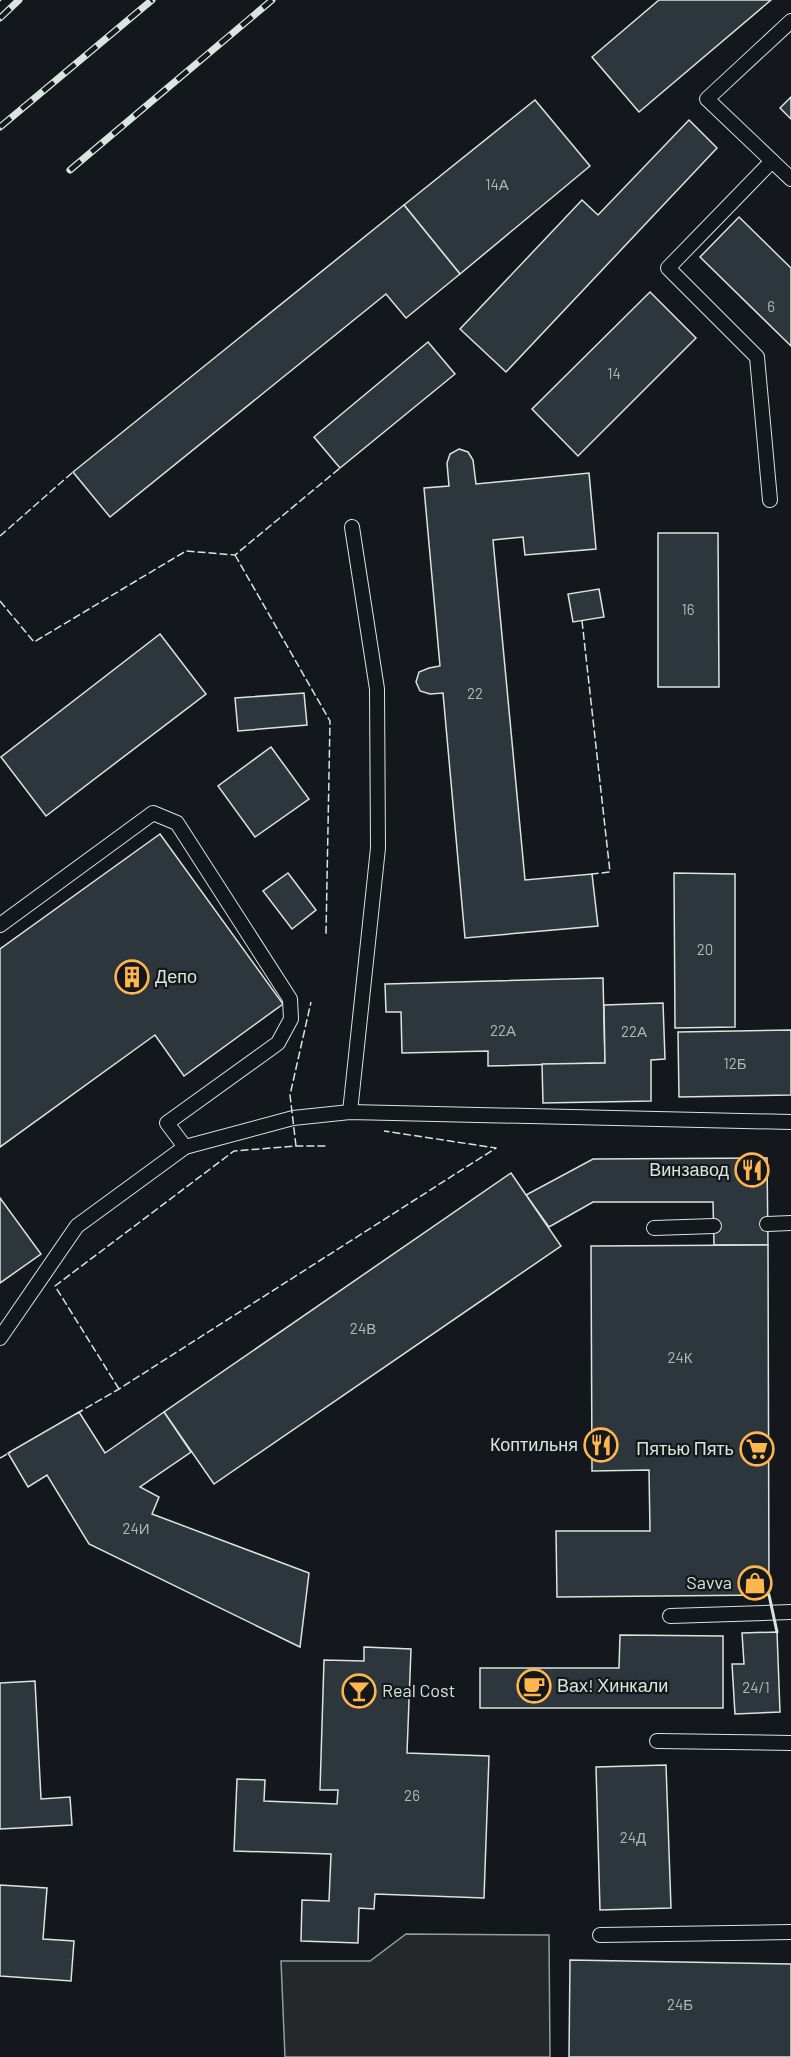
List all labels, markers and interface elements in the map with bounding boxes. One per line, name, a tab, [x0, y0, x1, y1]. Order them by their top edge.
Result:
house number: 14А	[485, 175, 509, 193]
house number: 6	[767, 297, 775, 315]
house number: 14	[607, 364, 621, 382]
house number: 16	[682, 600, 694, 618]
house number: 22	[467, 684, 483, 702]
house number: 20	[697, 940, 713, 958]
building icon: Депо	[114, 959, 150, 995]
place label: Депо	[155, 965, 197, 987]
house number: 22А	[490, 1021, 516, 1039]
house number: 22А	[621, 1022, 647, 1040]
house number: 12Б	[723, 1054, 747, 1072]
restaurant icon: Винзавод	[734, 1152, 770, 1188]
place label: Винзавод	[649, 1158, 729, 1180]
house number: 24В	[350, 1319, 376, 1337]
house number: 24К	[667, 1348, 693, 1366]
restaurant icon: Коптильня	[583, 1427, 619, 1463]
supermarket icon: Пятью Пять	[739, 1431, 775, 1467]
place label: Коптильня	[490, 1433, 578, 1455]
place label: Пятью Пять	[636, 1437, 734, 1459]
house number: 24И	[122, 1519, 150, 1537]
shop icon: Savva	[737, 1565, 773, 1601]
place label: Savva	[686, 1571, 732, 1593]
cafe icon: Вах! Хинкали	[516, 1668, 552, 1704]
bar icon: Real Cost	[341, 1673, 377, 1709]
place label: Вах! Хинкали	[557, 1674, 668, 1696]
house number: 24/1	[742, 1678, 770, 1696]
place label: Real Cost	[382, 1679, 455, 1701]
house number: 26	[404, 1786, 420, 1804]
house number: 24Д	[620, 1828, 646, 1846]
house number: 24Б	[667, 1995, 693, 2013]

